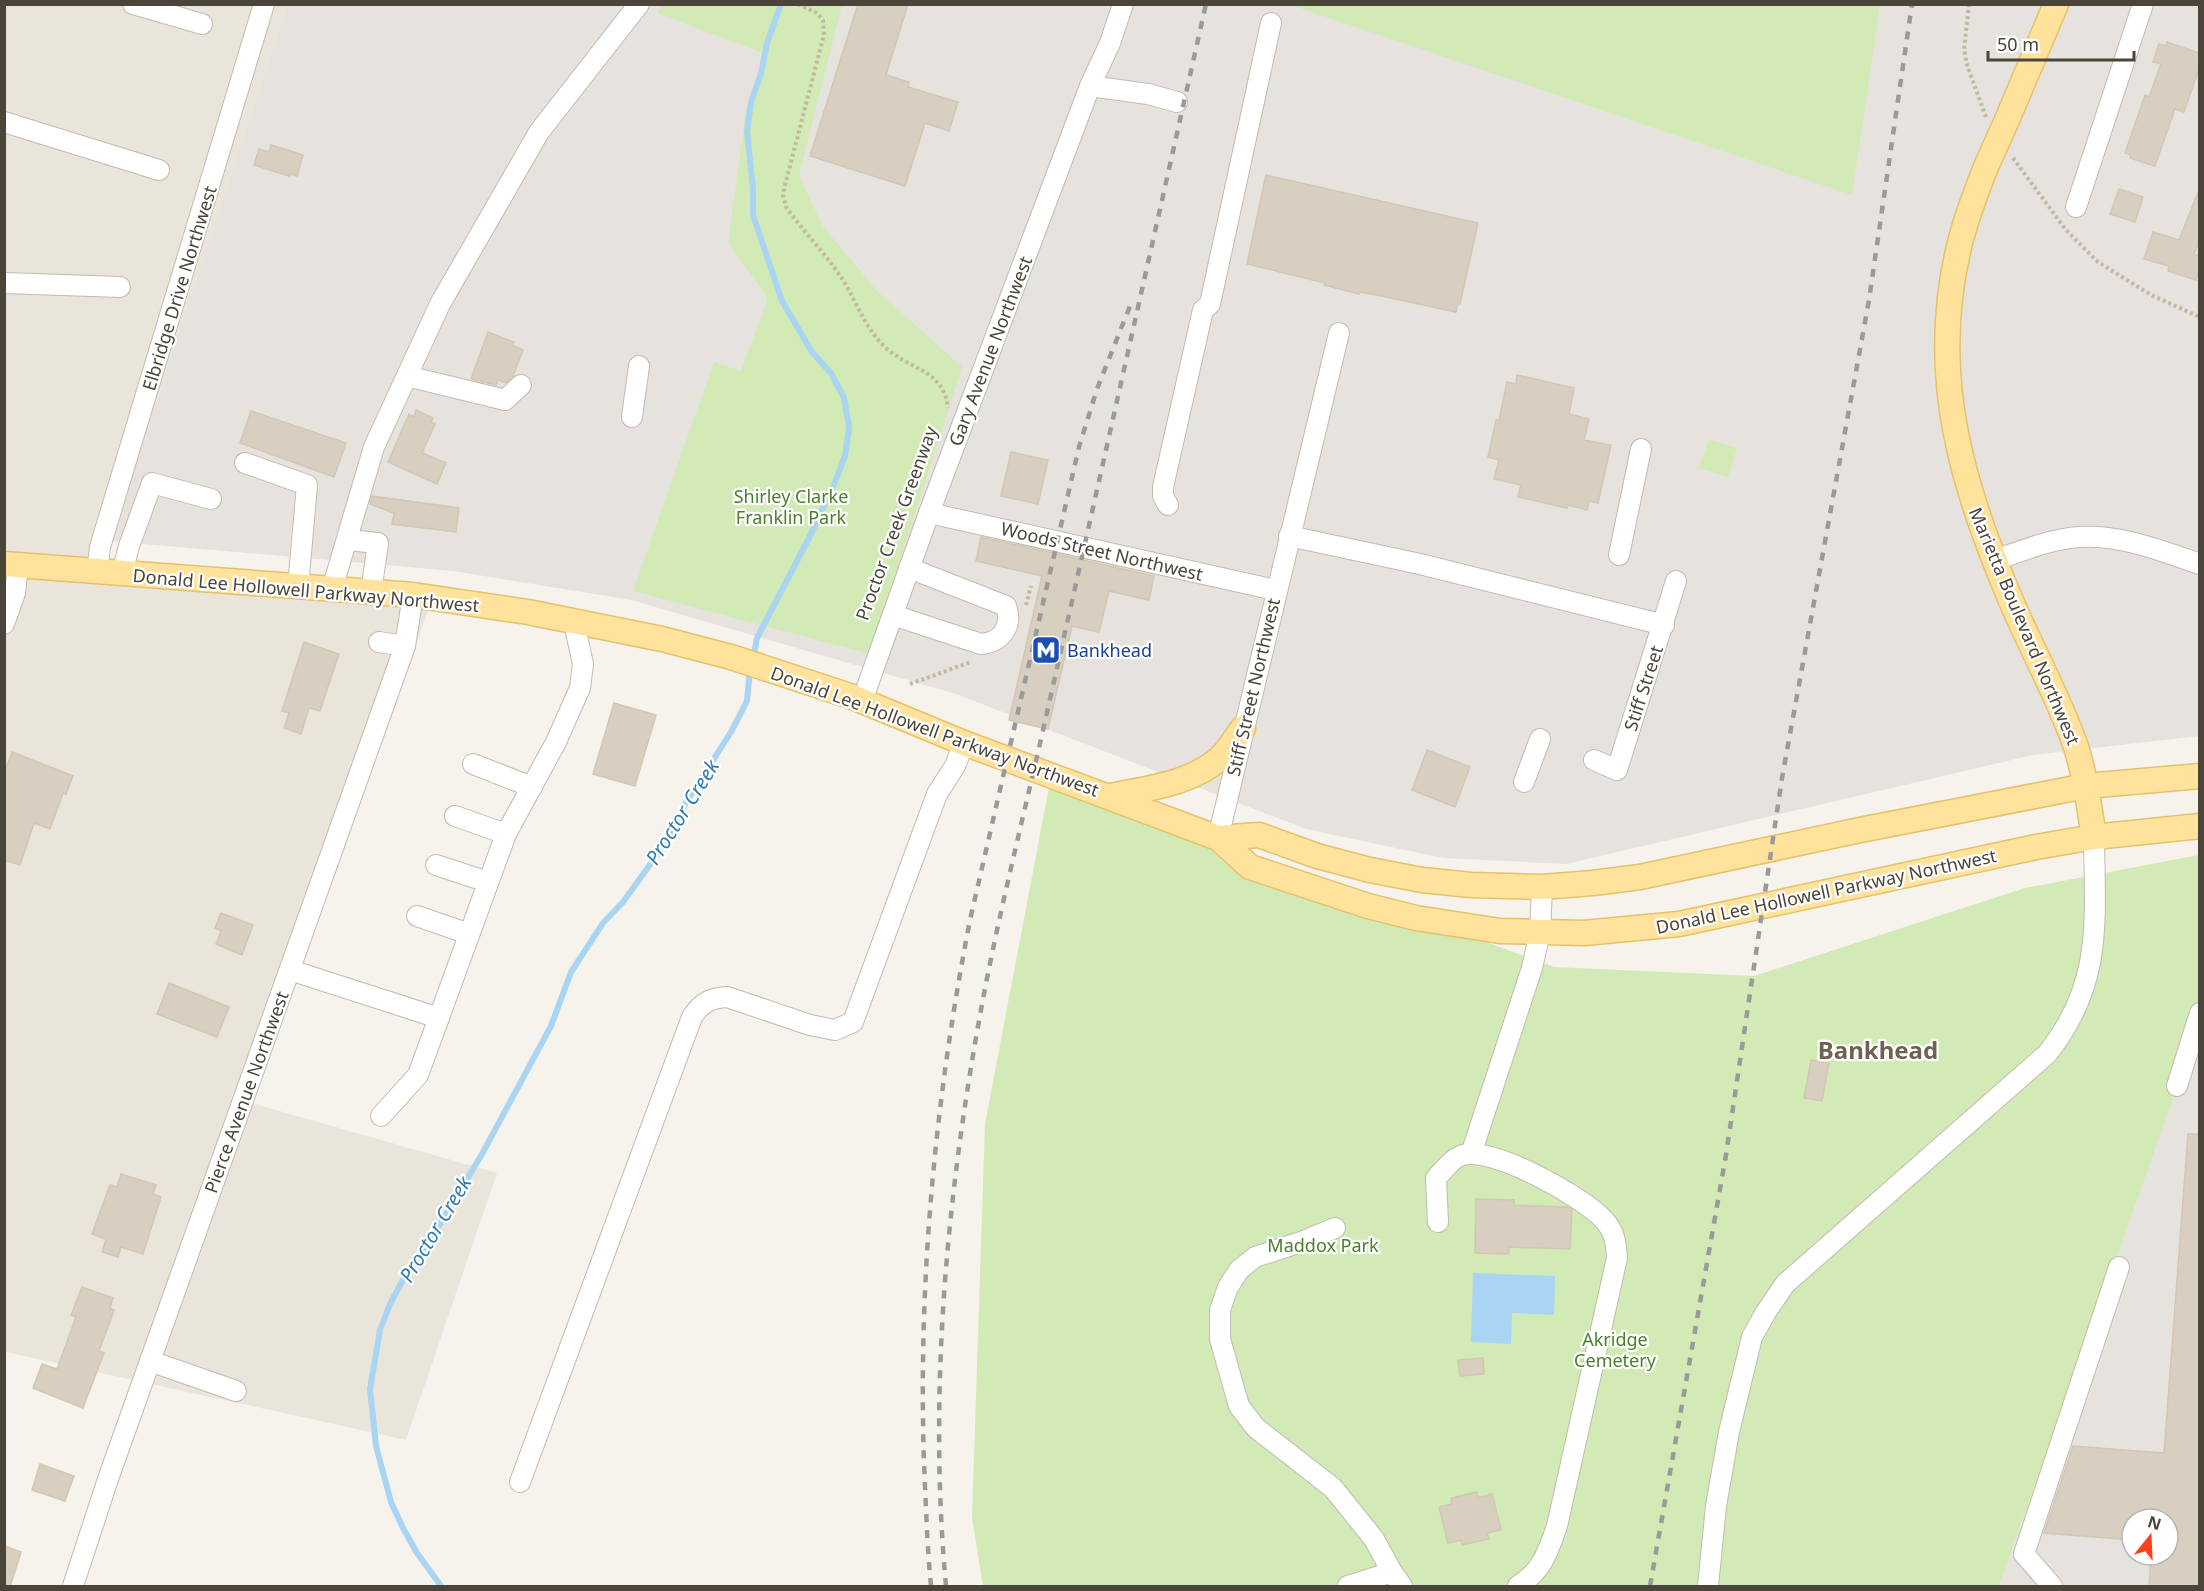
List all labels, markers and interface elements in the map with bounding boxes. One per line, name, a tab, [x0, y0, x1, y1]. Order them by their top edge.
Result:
scale bar	[1988, 24, 2134, 62]
text: 50 m	[1997, 32, 2039, 56]
street label: Elbridge Drive Northwest	[136, 182, 222, 393]
street label: Gary Avenue Northwest	[943, 252, 1037, 449]
street label: Proctor Creek Greenway	[850, 422, 943, 623]
park label: Shirley Clarke Franklin Park	[734, 484, 848, 529]
street label: Marietta Boulevard Northwest	[1964, 504, 2086, 749]
street label: Woods Street Northwest	[999, 516, 1206, 586]
street label: Donald Lee Hollowell Parkway Northwest	[132, 563, 481, 617]
street label: Stiff Street Northwest	[1221, 595, 1285, 778]
metro station icon: Bankhead	[1030, 634, 1062, 666]
place label: Bankhead	[1067, 638, 1152, 662]
street label: Stiff Street	[1618, 642, 1668, 734]
street label: Donald Lee Hollowell Parkway Northwest	[768, 660, 1103, 802]
water label: Proctor Creek	[639, 753, 726, 870]
street label: Donald Lee Hollowell Parkway Northwest	[1654, 843, 1999, 939]
street label: Pierce Avenue Northwest	[198, 987, 294, 1196]
district label: Bankhead	[1818, 1033, 1938, 1066]
water label: Proctor Creek	[393, 1170, 478, 1287]
park label: Maddox Park	[1267, 1233, 1379, 1257]
park label: Akridge Cemetery	[1574, 1327, 1657, 1372]
north arrow	[2120, 1507, 2180, 1567]
text: N	[2145, 1510, 2164, 1535]

